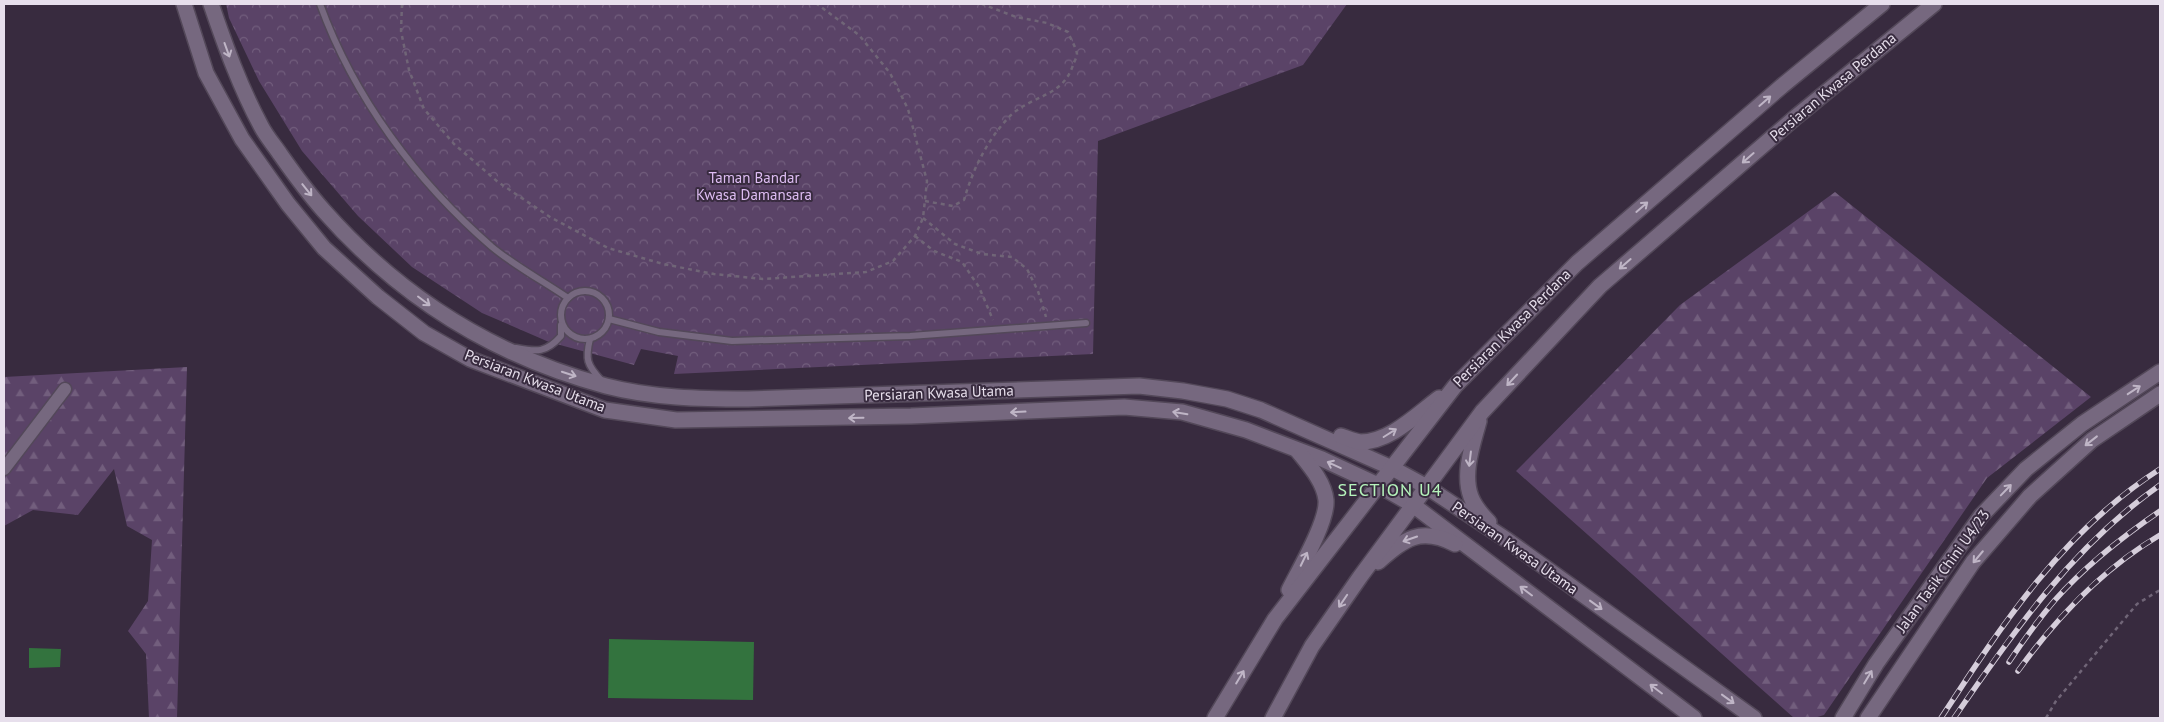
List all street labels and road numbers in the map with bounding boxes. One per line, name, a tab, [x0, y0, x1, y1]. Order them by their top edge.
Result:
street label: Persiaran Kwasa Perdana	[1766, 28, 1900, 145]
street label: Persiaran Kwasa Perdana	[1449, 265, 1575, 391]
street label: Persiaran Kwasa Utama	[462, 345, 608, 416]
street label: Persiaran Kwasa Utama	[864, 380, 1014, 405]
street label: Persiaran Kwasa Utama	[1449, 497, 1582, 598]
street label: Jalan Tasik Chini U4/23	[1891, 506, 1994, 637]

